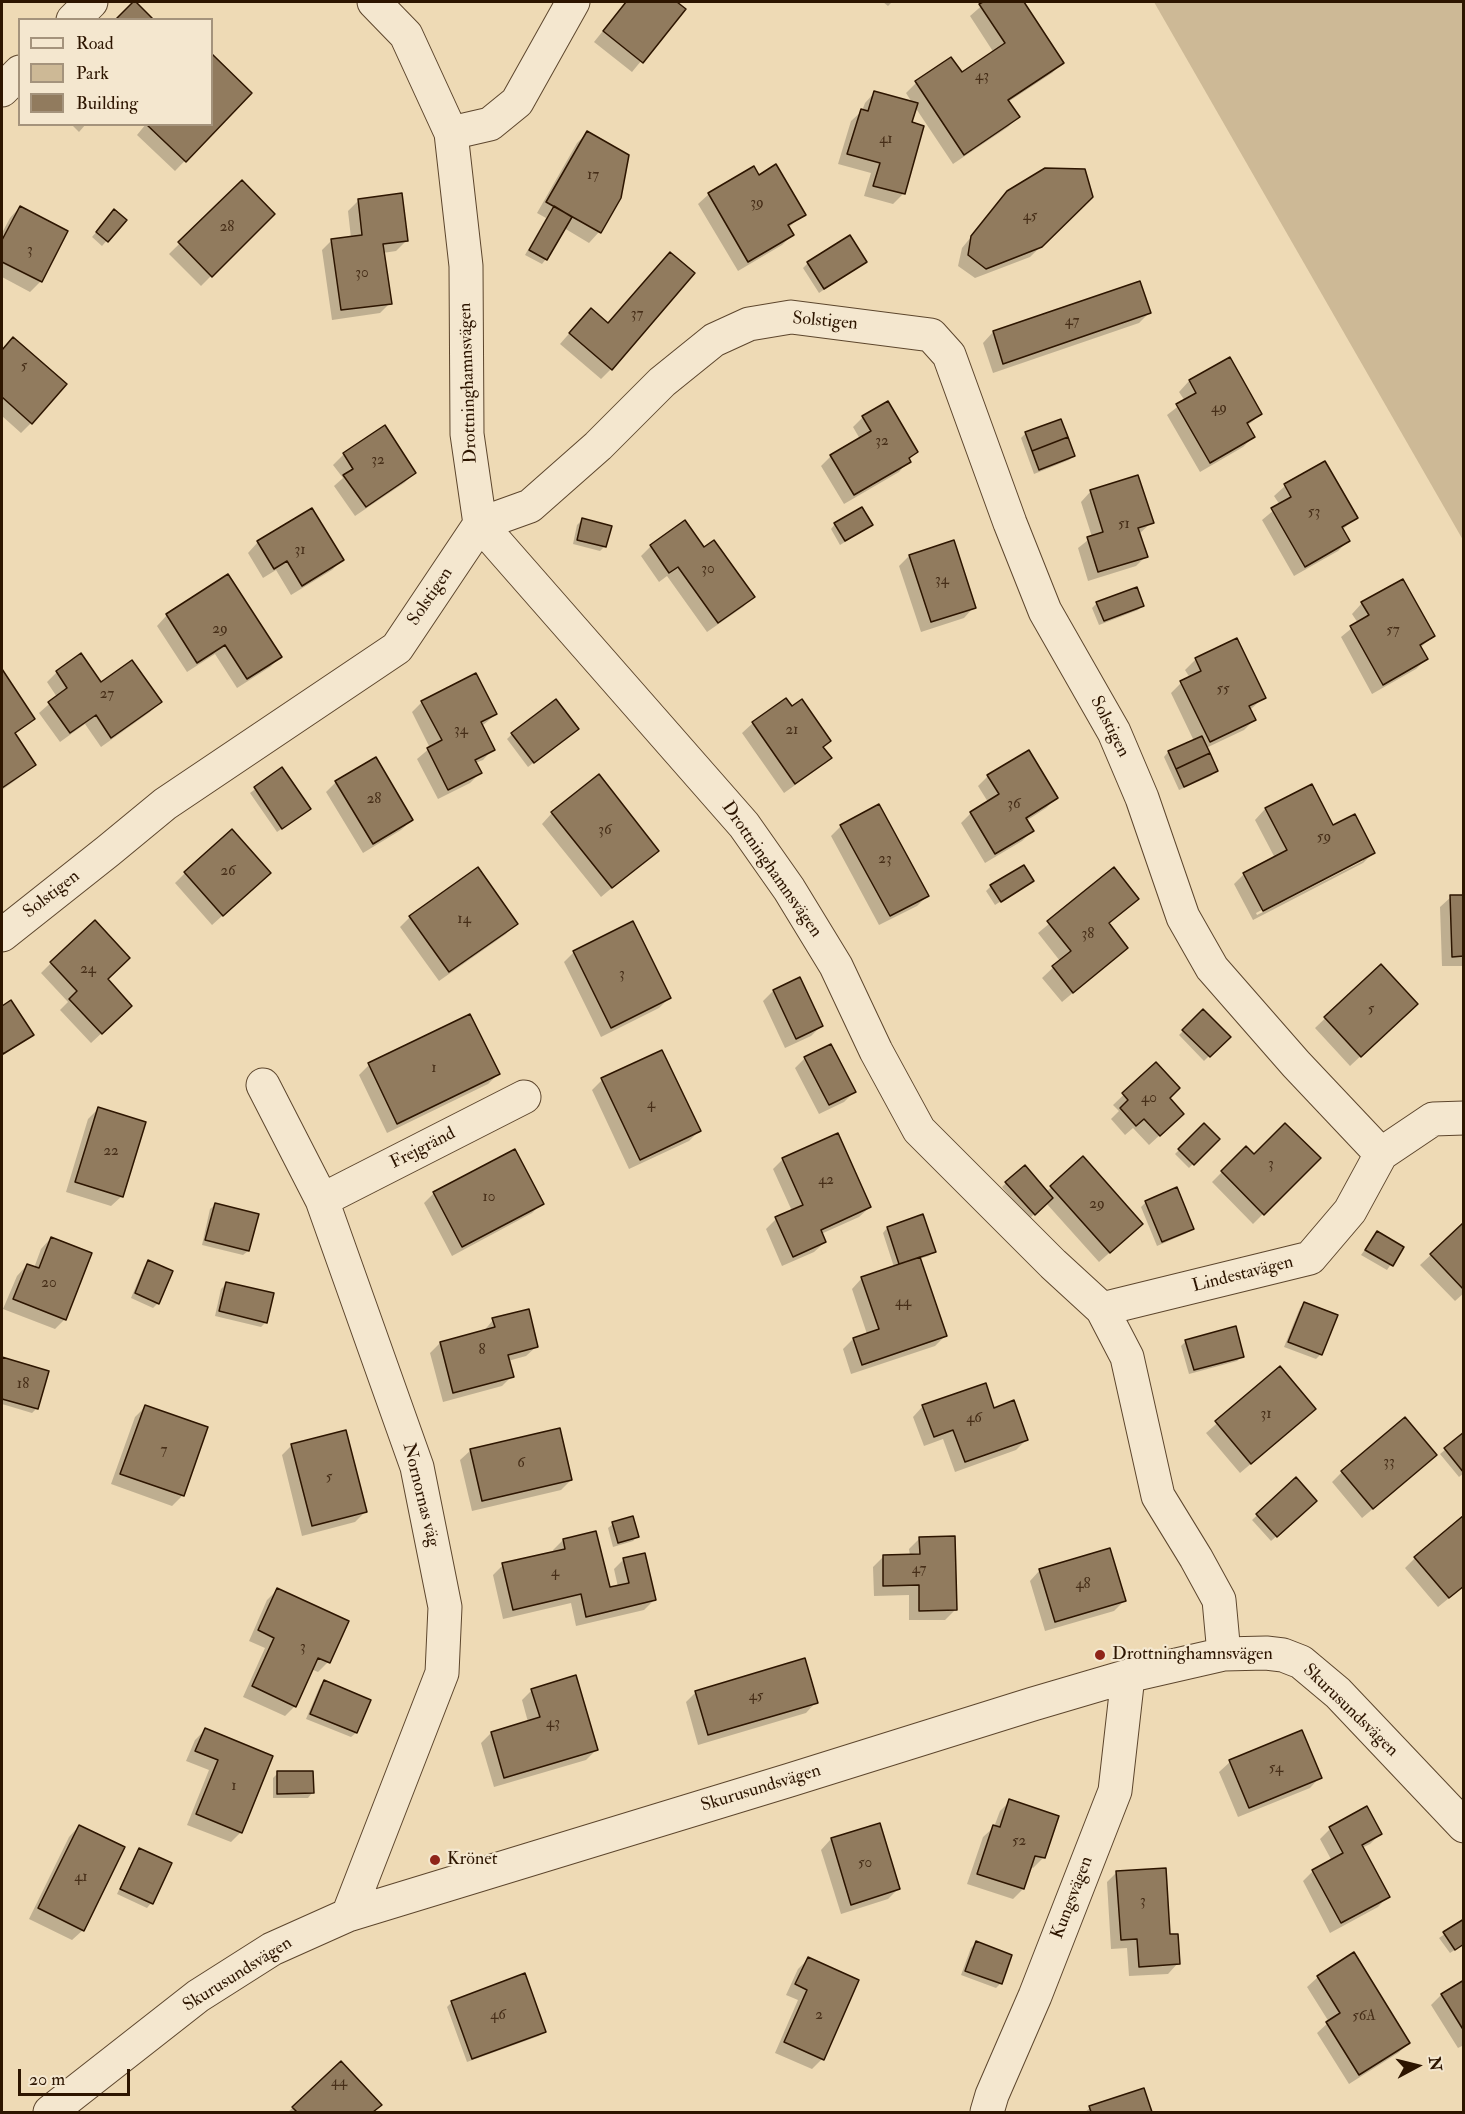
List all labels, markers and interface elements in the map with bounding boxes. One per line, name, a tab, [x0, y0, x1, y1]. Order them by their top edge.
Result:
legend	[18, 18, 213, 126]
text: Road	[76, 32, 114, 55]
text: Park	[76, 62, 109, 85]
house number: 43	[975, 68, 989, 86]
text: Building	[76, 92, 138, 115]
house number: 41	[879, 131, 893, 149]
house number: 17	[587, 167, 599, 185]
house number: 39	[750, 195, 764, 213]
house number: 45	[1023, 208, 1037, 226]
house number: 28	[220, 219, 234, 237]
house number: 3	[27, 242, 33, 260]
house number: 30	[355, 265, 369, 283]
street label: Drottninghamnsvägen	[455, 302, 483, 464]
house number: 37	[631, 306, 643, 324]
street label: Solstigen	[791, 308, 859, 336]
house number: 47	[1065, 313, 1079, 331]
house number: 5	[21, 358, 27, 376]
house number: 49	[1211, 400, 1227, 418]
house number: 32	[875, 433, 889, 451]
house number: 32	[371, 452, 385, 470]
house number: 53	[1308, 504, 1320, 522]
house number: 51	[1118, 516, 1130, 534]
house number: 31	[294, 542, 306, 560]
house number: 30	[701, 561, 715, 579]
street label: Solstigen	[404, 564, 458, 630]
house number: 34	[935, 572, 949, 590]
house number: 29	[212, 621, 228, 639]
house number: 57	[1386, 622, 1400, 640]
house number: 55	[1216, 681, 1230, 699]
house number: 27	[100, 686, 114, 704]
street label: Solstigen	[1084, 693, 1134, 761]
house number: 34	[454, 722, 468, 740]
house number: 21	[786, 722, 798, 740]
house number: 28	[367, 791, 381, 809]
house number: 36	[1007, 796, 1021, 814]
street label: Drottninghamnsvägen	[716, 798, 826, 942]
house number: 36	[598, 822, 612, 840]
house number: 59	[1317, 829, 1331, 847]
house number: 23	[878, 851, 892, 869]
house number: 26	[220, 863, 236, 881]
street label: Solstigen	[19, 866, 85, 924]
house number: 14	[457, 911, 471, 929]
house number: 38	[1082, 926, 1094, 944]
house number: 24	[80, 961, 96, 979]
house number: 3	[619, 966, 625, 984]
house number: 5	[1368, 1001, 1374, 1019]
house number: 1	[431, 1060, 437, 1078]
house number: 40	[1141, 1090, 1157, 1108]
house number: 4	[647, 1096, 655, 1114]
street label: Frejgränd	[387, 1123, 459, 1175]
house number: 22	[103, 1143, 119, 1161]
house number: 3	[1268, 1156, 1274, 1174]
house number: 42	[818, 1172, 834, 1190]
house number: 10	[483, 1189, 495, 1207]
house number: 29	[1089, 1196, 1105, 1214]
street label: Lindestavägen	[1190, 1252, 1296, 1298]
house number: 20	[41, 1275, 57, 1293]
house number: 44	[895, 1294, 911, 1312]
house number: 8	[478, 1342, 486, 1360]
house number: 18	[17, 1376, 29, 1394]
house number: 31	[1260, 1406, 1272, 1424]
house number: 46	[966, 1410, 982, 1428]
street label: Nornornas väg	[397, 1441, 443, 1549]
house number: 7	[161, 1442, 167, 1460]
house number: 33	[1383, 1454, 1395, 1472]
house number: 6	[517, 1455, 525, 1473]
house number: 5	[326, 1469, 332, 1487]
house number: 47	[912, 1561, 926, 1579]
house number: 4	[551, 1564, 559, 1582]
house number: 48	[1075, 1576, 1091, 1594]
house number: 3	[300, 1639, 306, 1657]
place label: Drottninghamnsvägen	[1112, 1644, 1273, 1666]
marker: Drottninghamnsvägen	[1093, 1648, 1107, 1662]
street label: Skurusundsvägen	[1298, 1660, 1402, 1762]
house number: 45	[749, 1688, 763, 1706]
house number: 43	[546, 1715, 560, 1733]
street label: Skurusundsvägen	[698, 1760, 824, 1818]
house number: 54	[1269, 1760, 1283, 1778]
house number: 1	[231, 1778, 237, 1796]
house number: 52	[1012, 1833, 1026, 1851]
place label: Krönet	[447, 1849, 498, 1871]
marker: Krönet	[428, 1853, 442, 1867]
street label: Kungsvägen	[1047, 1854, 1099, 1942]
house number: 50	[858, 1855, 872, 1873]
house number: 41	[74, 1869, 88, 1887]
house number: 3	[1140, 1893, 1146, 1911]
street label: Skurusundsvägen	[180, 1933, 296, 2017]
house number: 46	[490, 2007, 506, 2025]
house number: 2	[815, 2007, 823, 2025]
house number: 56A	[1352, 2008, 1376, 2026]
north arrow	[1387, 2036, 1447, 2096]
text: N	[1424, 2055, 1446, 2072]
scale bar	[21, 2057, 134, 2095]
text: 20 m	[29, 2068, 65, 2091]
house number: 44	[331, 2074, 347, 2092]

